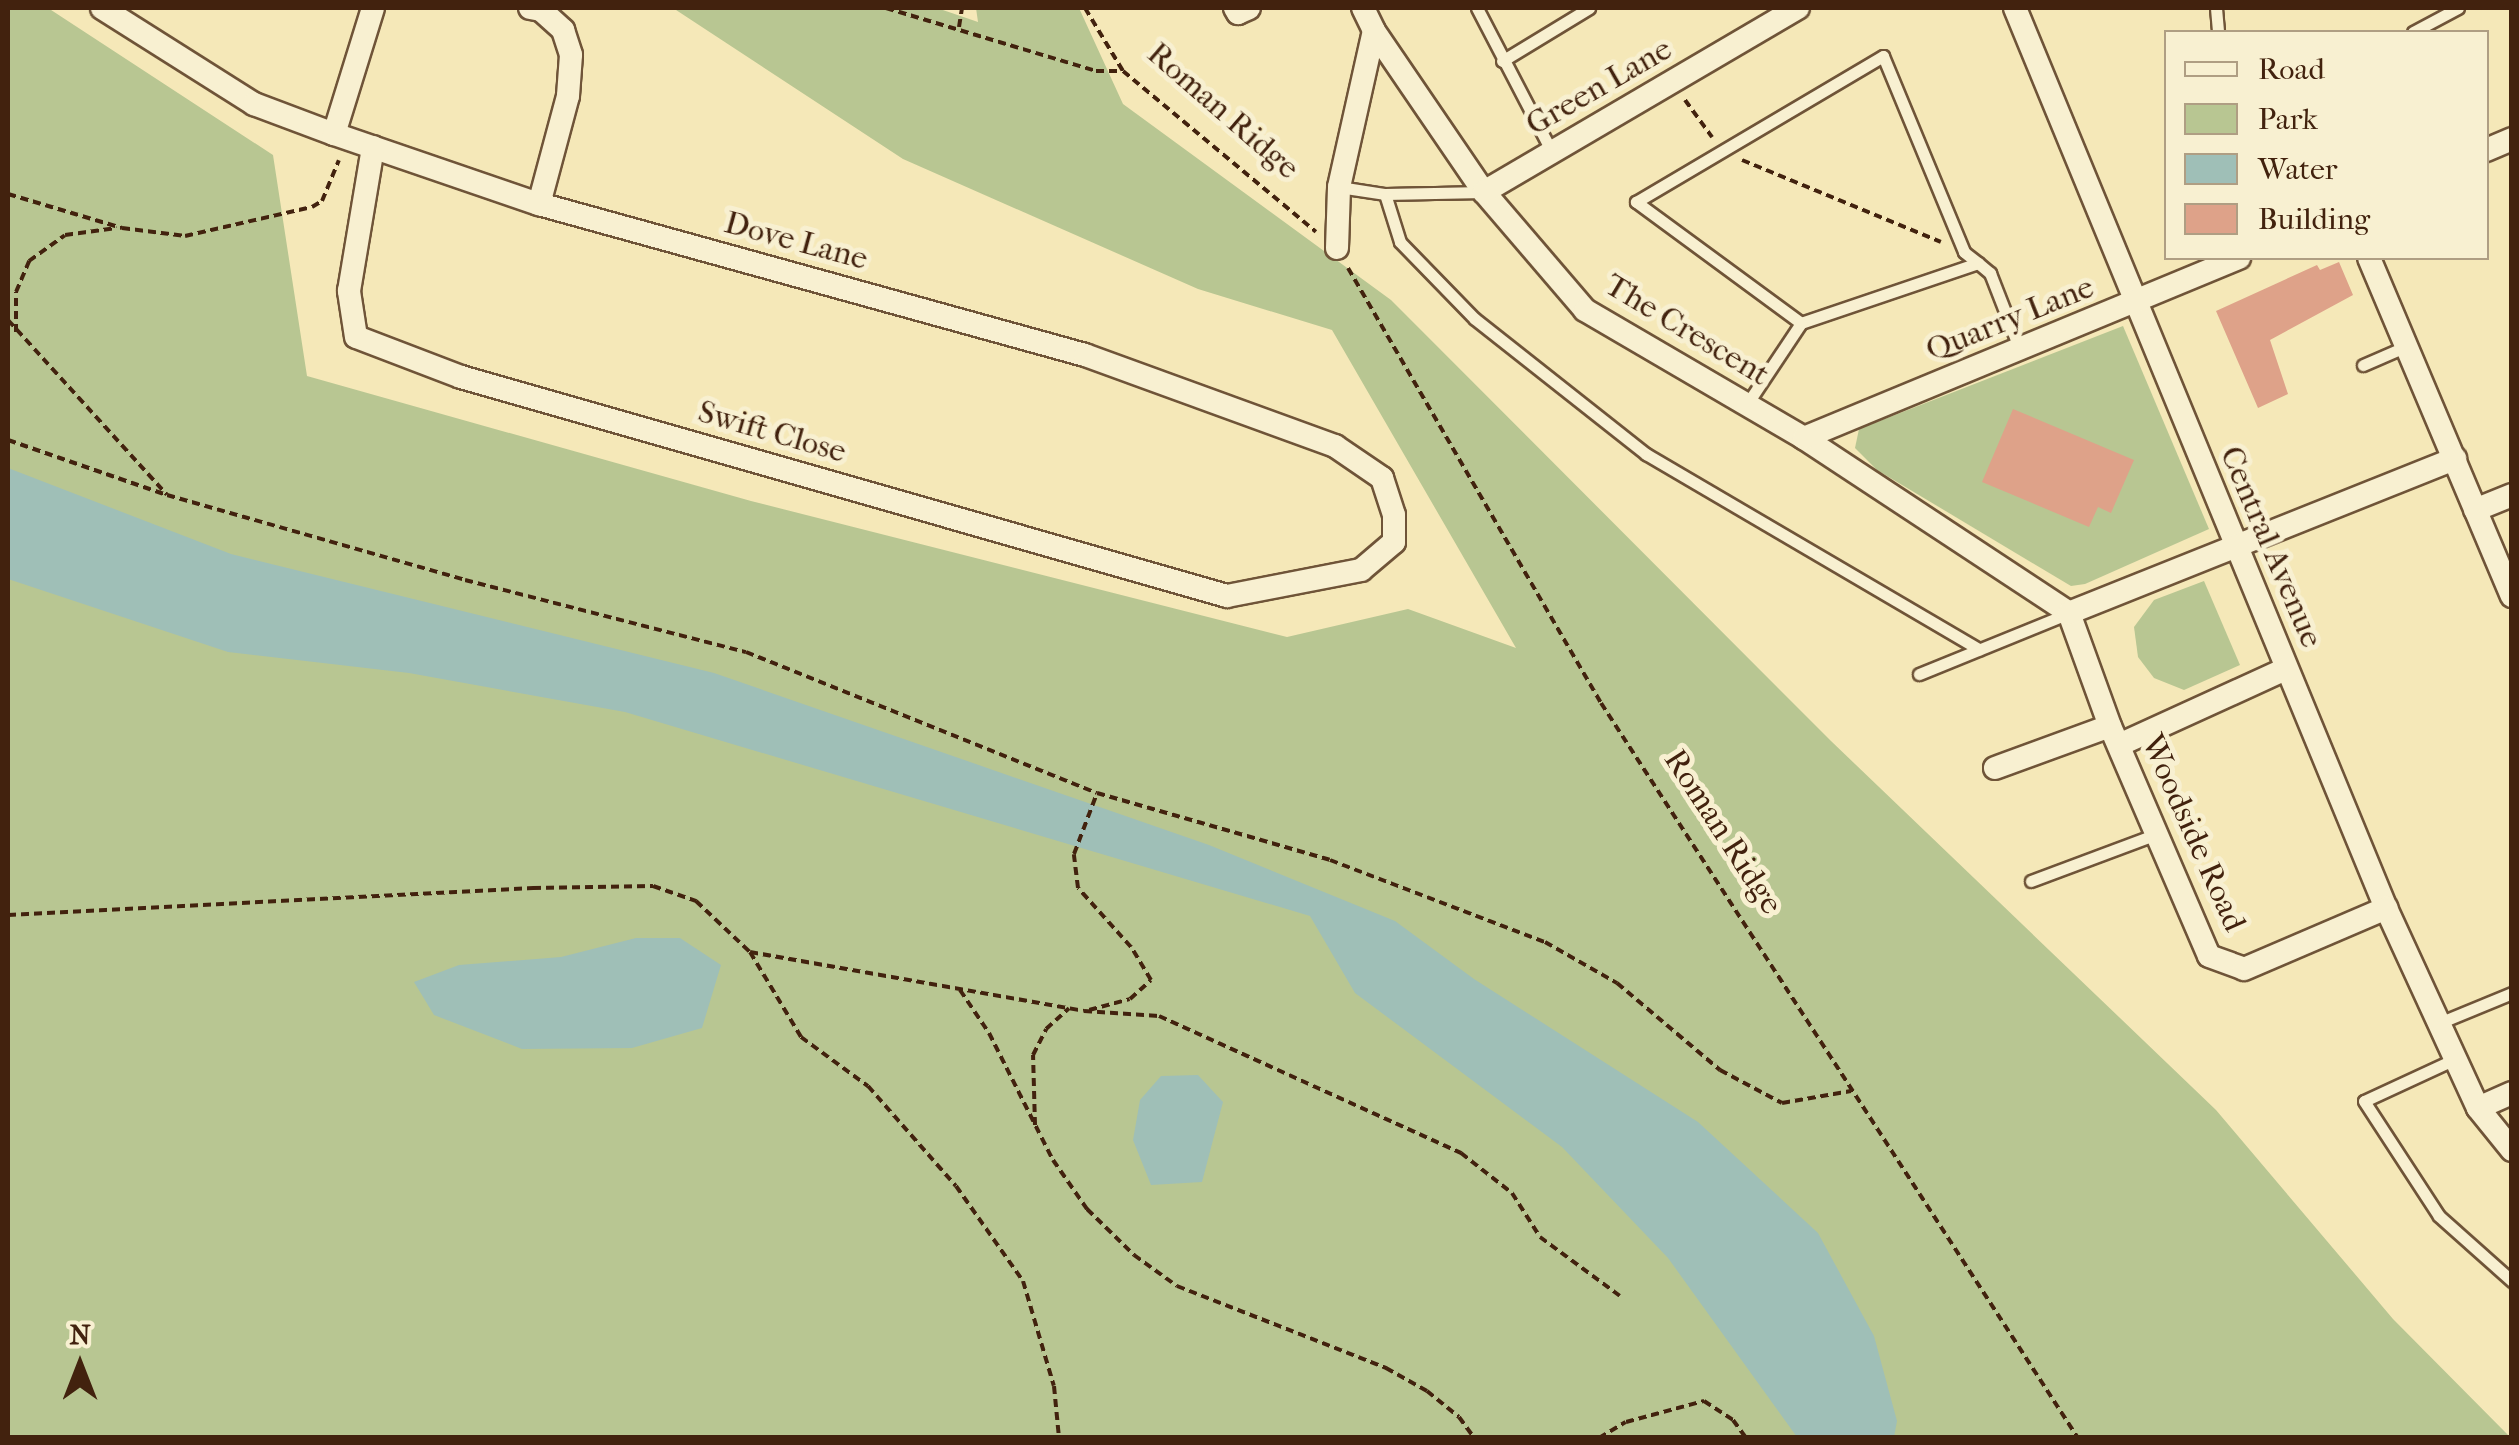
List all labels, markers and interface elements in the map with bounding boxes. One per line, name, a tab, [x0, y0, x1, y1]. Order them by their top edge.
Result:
street label: Green Lane	[1519, 30, 1679, 144]
legend	[2164, 30, 2489, 260]
street label: Roman Ridge	[1139, 35, 1307, 187]
text: Road	[2258, 52, 2325, 87]
text: Park	[2258, 102, 2318, 137]
text: Water	[2258, 152, 2338, 187]
text: Building	[2258, 202, 2370, 237]
street label: Dove Lane	[720, 203, 872, 279]
street label: The Crescent	[1598, 266, 1776, 394]
street label: Quarry Lane	[1921, 268, 2099, 370]
street label: Swift Close	[694, 393, 850, 471]
street label: Central Avenue	[2211, 441, 2331, 653]
street label: Woodside Road	[2132, 729, 2254, 937]
street label: Roman Ridge	[1656, 743, 1790, 921]
north arrow	[30, 1315, 130, 1415]
text: N	[69, 1318, 91, 1351]

